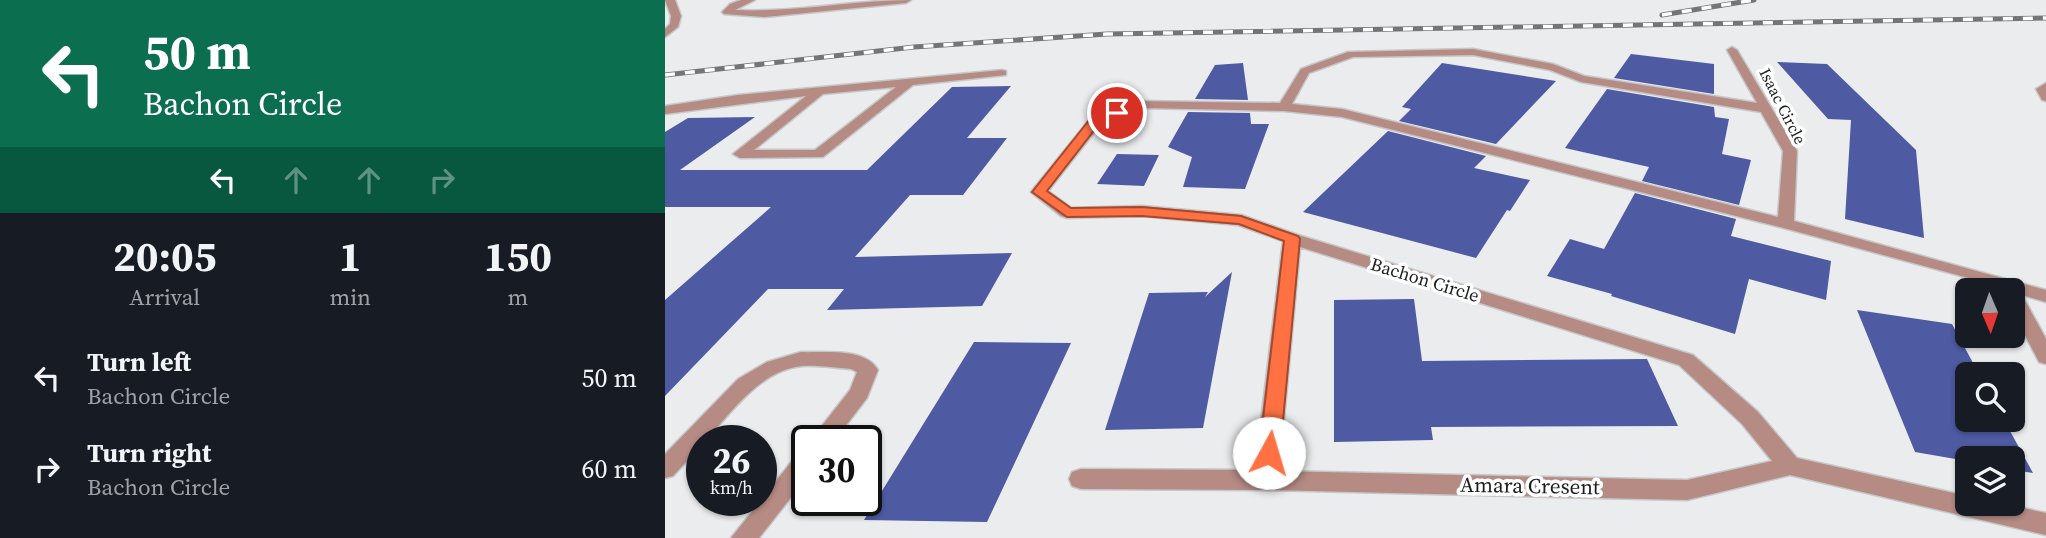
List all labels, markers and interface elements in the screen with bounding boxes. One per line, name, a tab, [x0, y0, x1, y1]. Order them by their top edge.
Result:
text: 50 m	[143, 18, 251, 85]
icon: left	[28, 28, 119, 119]
street label: Isaac Circle	[1754, 64, 1812, 148]
text: Bachon Circle	[143, 82, 342, 126]
pin	[1087, 83, 1147, 143]
icon: arrive	[1098, 94, 1136, 132]
icon: left	[204, 161, 242, 199]
icon: ahead	[277, 161, 315, 199]
icon: ahead	[350, 161, 388, 199]
icon: right	[423, 161, 461, 199]
text: 20:05	[113, 227, 217, 285]
text: 1	[339, 227, 362, 285]
text: 150	[484, 227, 552, 285]
street label: Bachon Circle	[1368, 251, 1482, 308]
north arrow	[1955, 278, 2025, 348]
map controls	[1955, 278, 2025, 516]
text: Arrival	[129, 281, 200, 313]
text: min	[329, 281, 371, 313]
text: m	[508, 281, 528, 313]
text: Turn left	[87, 344, 191, 380]
icon: left	[28, 359, 66, 397]
text: 50 m	[582, 360, 637, 396]
button: search	[1955, 362, 2025, 432]
text: Bachon Circle	[87, 380, 230, 412]
position arrow	[1232, 416, 1306, 490]
speed limit sign: 30	[791, 425, 882, 516]
text: Turn right	[87, 435, 211, 471]
text: 26	[713, 437, 750, 485]
button: layers	[1955, 446, 2025, 516]
icon: right	[28, 450, 66, 488]
text: 60 m	[582, 451, 637, 487]
street label: Amara Cresent	[1460, 470, 1600, 501]
text: Bachon Circle	[87, 471, 230, 503]
text: km/h	[710, 475, 753, 500]

